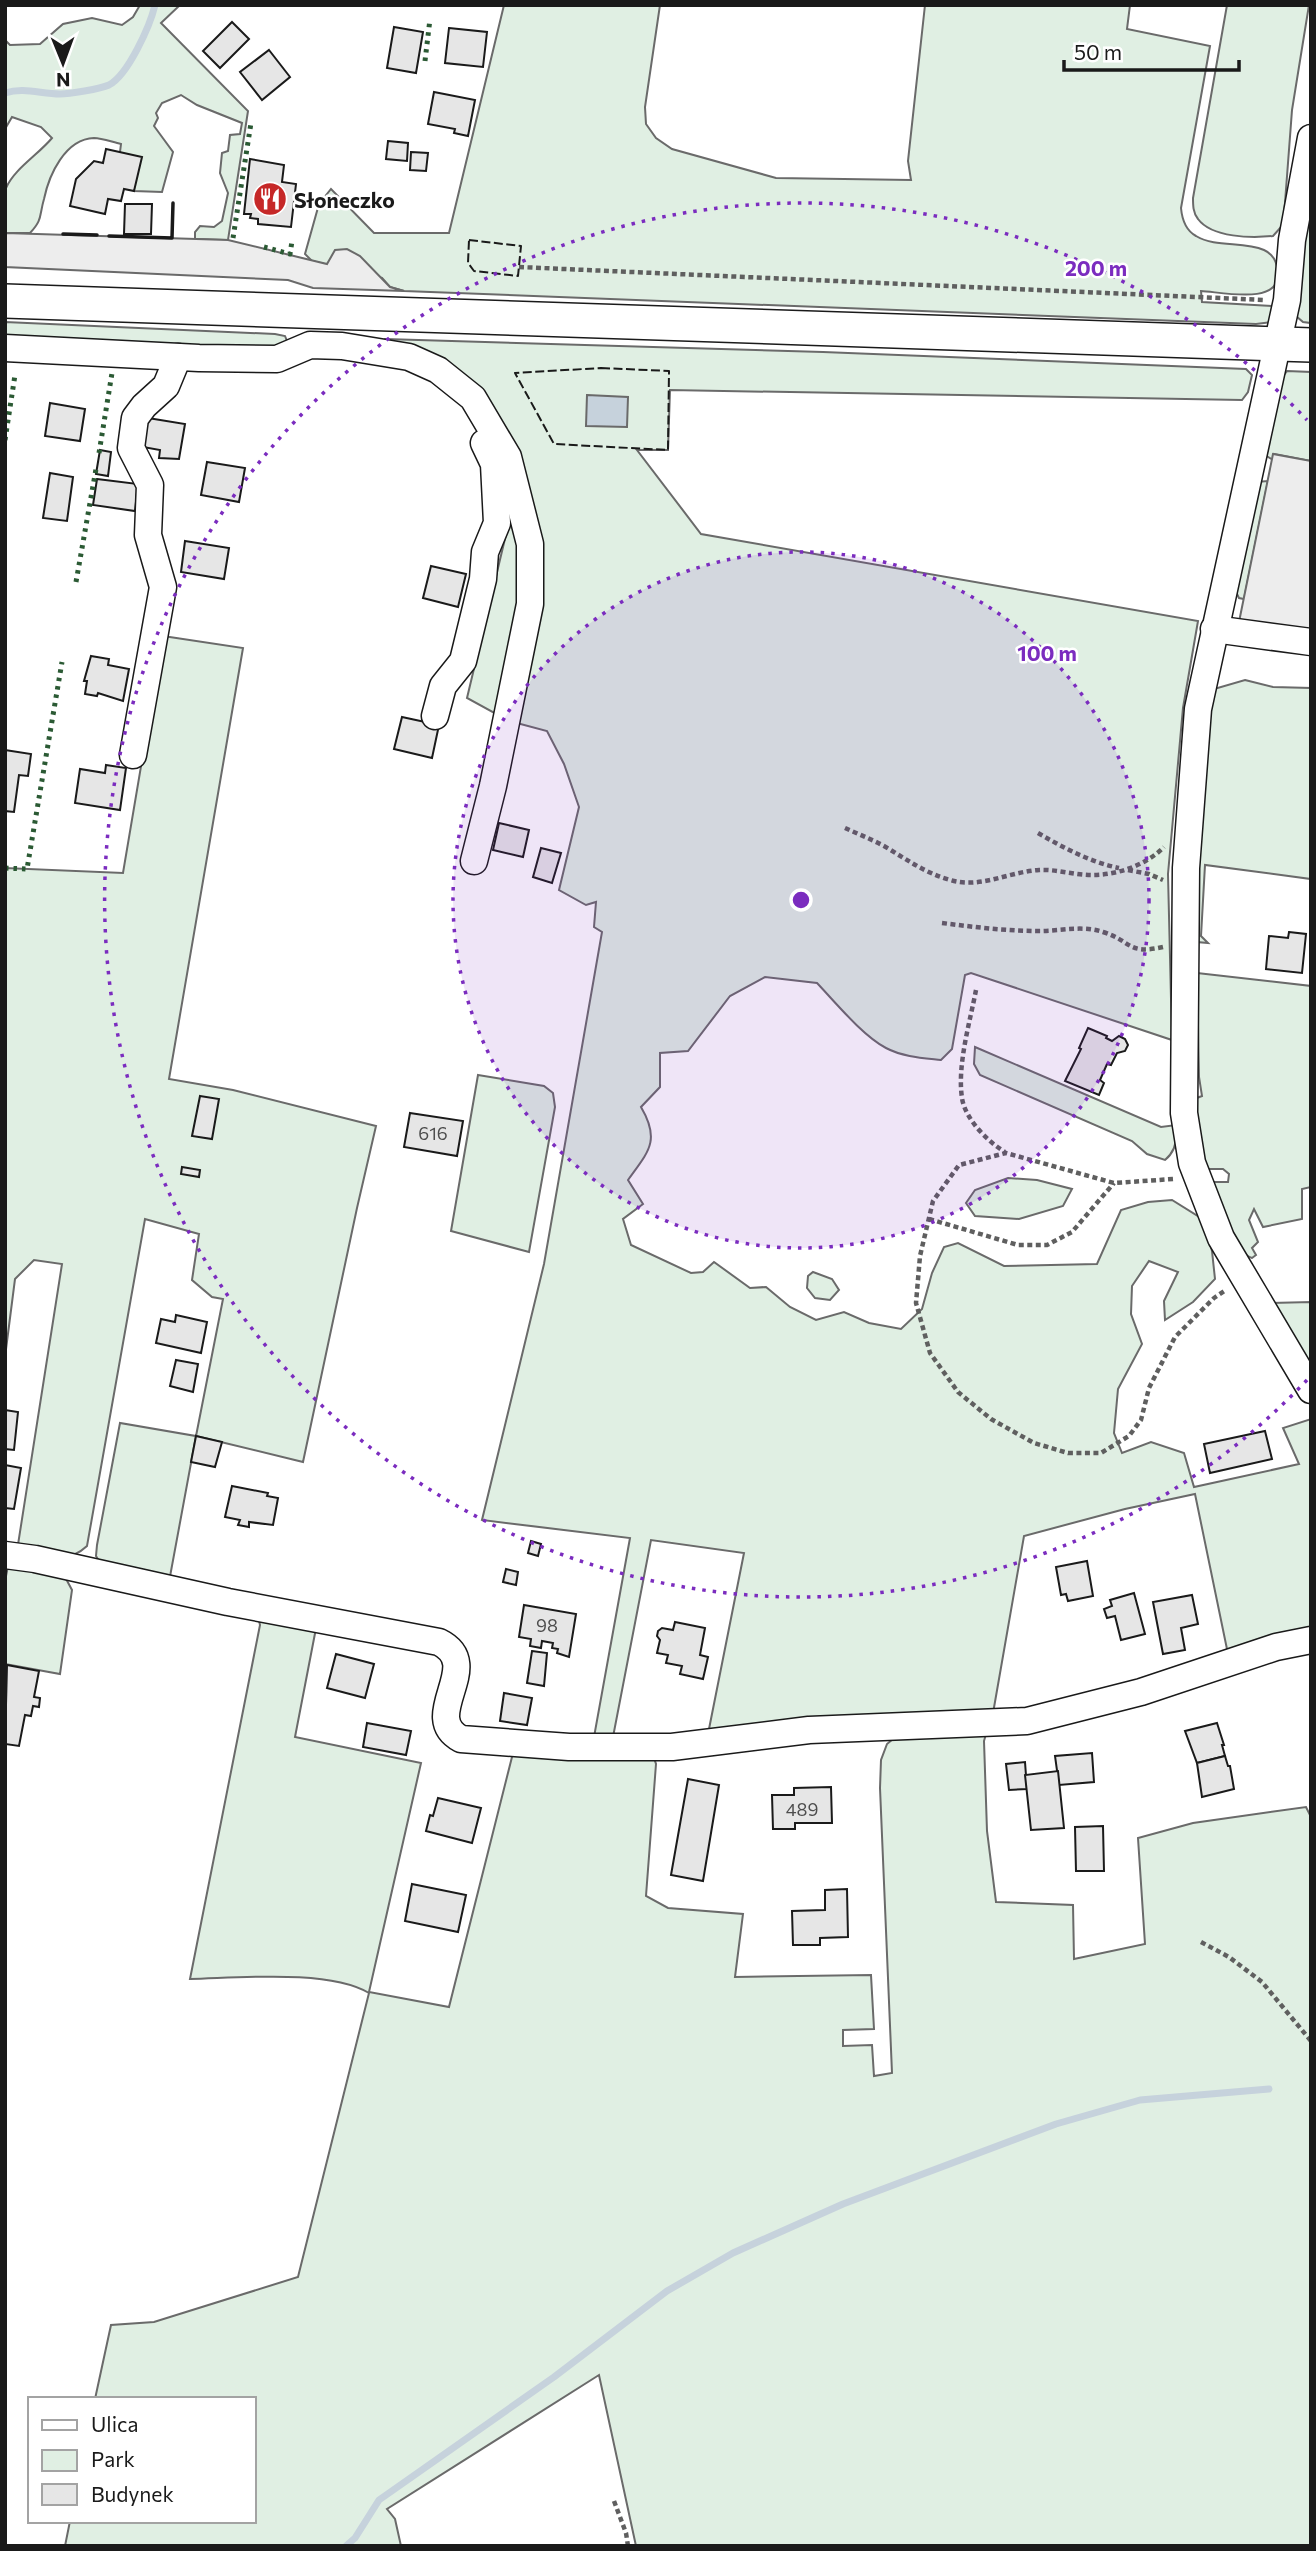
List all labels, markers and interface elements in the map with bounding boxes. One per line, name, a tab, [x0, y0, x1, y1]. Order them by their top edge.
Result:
north arrow	[28, 28, 98, 98]
scale bar	[1064, 28, 1239, 72]
text: 50 m	[1074, 39, 1122, 64]
text: N	[56, 69, 71, 92]
restaurant icon: Słoneczko	[251, 180, 289, 218]
place label: Słoneczko	[294, 187, 395, 212]
text: 200 m	[1065, 255, 1127, 280]
text: 100 m	[1017, 640, 1077, 665]
centre of rings	[789, 888, 813, 912]
house number: 616	[418, 1122, 448, 1144]
house number: 98	[536, 1614, 558, 1636]
house number: 489	[786, 1798, 818, 1820]
legend	[28, 2397, 256, 2523]
text: Ulica	[91, 2411, 138, 2436]
text: Park	[91, 2446, 135, 2471]
text: Budynek	[91, 2481, 174, 2506]

